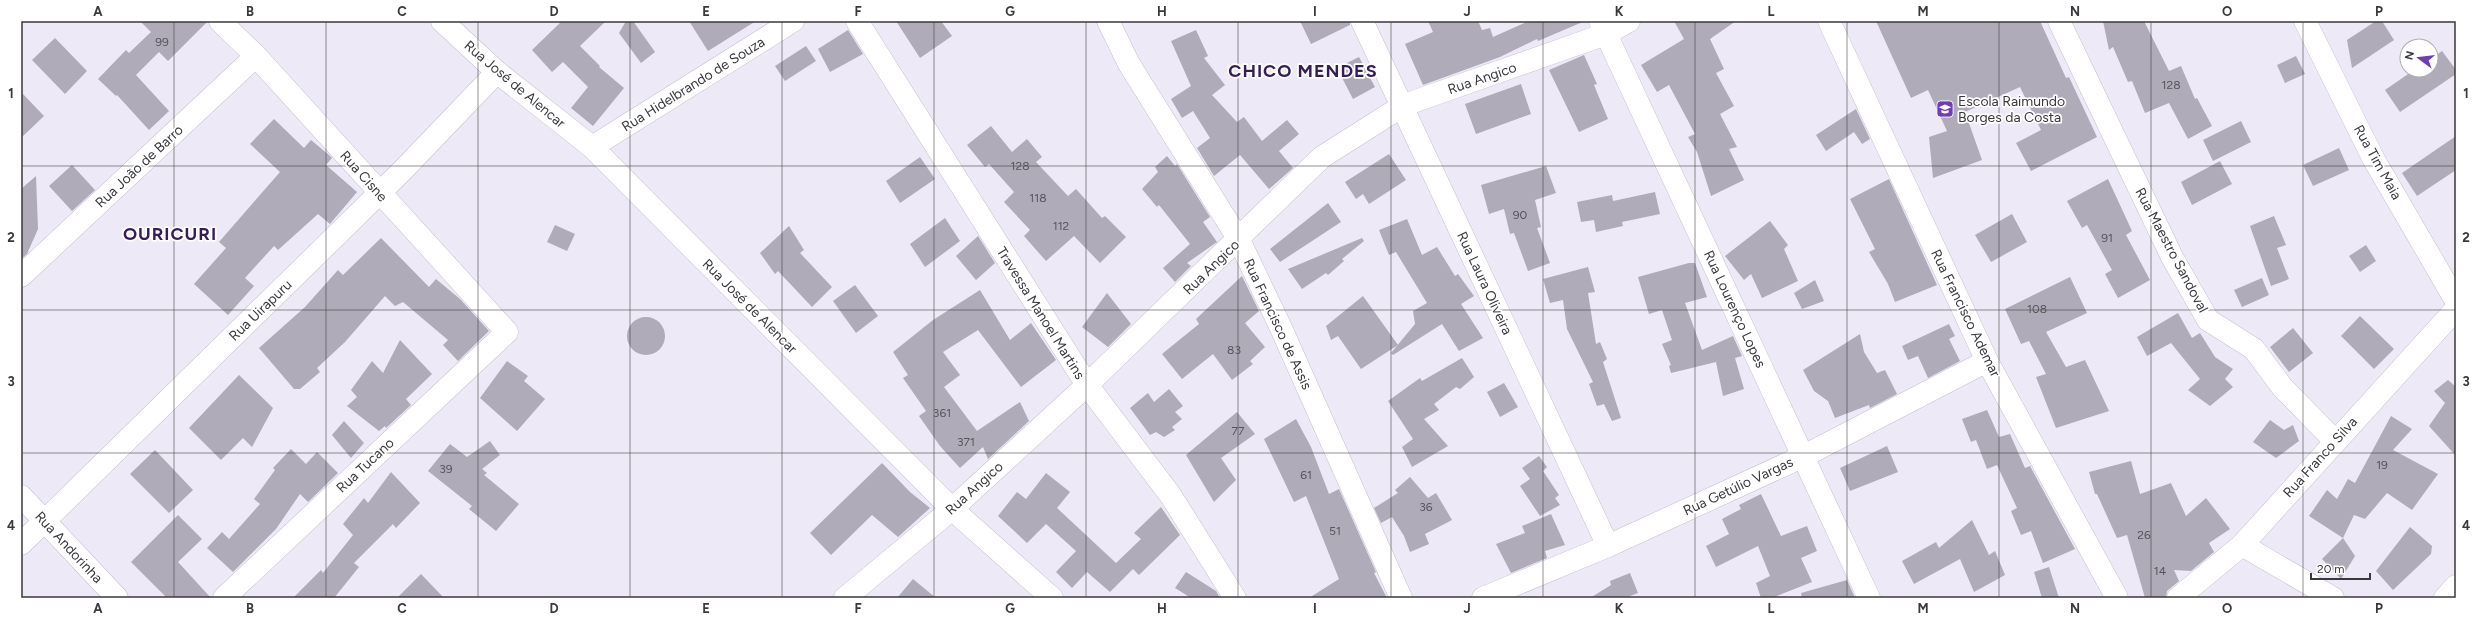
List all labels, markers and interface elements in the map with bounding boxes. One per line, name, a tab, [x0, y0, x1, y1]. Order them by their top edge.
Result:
text: A	[93, 4, 103, 19]
text: B	[246, 4, 254, 19]
text: C	[397, 4, 407, 19]
text: D	[549, 4, 559, 19]
text: E	[702, 4, 710, 19]
text: F	[854, 4, 862, 19]
text: G	[1005, 4, 1015, 19]
text: H	[1157, 4, 1167, 19]
text: I	[1313, 4, 1317, 19]
text: J	[1463, 4, 1471, 19]
text: K	[1615, 4, 1624, 19]
text: L	[1768, 4, 1775, 19]
text: M	[1917, 4, 1929, 19]
text: N	[2070, 4, 2080, 19]
text: O	[2222, 4, 2232, 19]
text: P	[2375, 4, 2383, 19]
street label: Rua Hidelbrando de Souza	[619, 33, 768, 135]
house number: 99	[155, 35, 169, 49]
street label: Rua José de Alencar	[461, 37, 569, 132]
north arrow	[2399, 38, 2439, 78]
text: N	[2402, 50, 2417, 61]
street label: Rua Angico	[1446, 59, 1519, 98]
district label: CHICO MENDES	[1228, 60, 1378, 82]
house number: 128	[2161, 78, 2181, 92]
text: 1	[8, 86, 14, 101]
text: 1	[2463, 86, 2469, 101]
place label: Escola Raimundo Borges da Costa	[1958, 93, 2065, 126]
school or university icon: Escola Raimundo Borges da Costa	[1935, 99, 1955, 119]
street label: Rua João de Barro	[92, 121, 187, 211]
street label: Rua Tim Maia	[2350, 122, 2405, 203]
street label: Rua Cisne	[336, 147, 391, 206]
house number: 128	[1010, 159, 1030, 173]
street label: Rua Maestro Sandoval	[2131, 185, 2212, 316]
house number: 118	[1029, 191, 1047, 205]
house number: 90	[1513, 208, 1528, 222]
house number: 112	[1053, 219, 1069, 233]
district label: OURICURI	[123, 223, 217, 245]
street label: Rua Laura Oliveira	[1453, 229, 1516, 337]
text: 2	[7, 230, 15, 245]
text: 2	[2462, 230, 2470, 245]
house number: 91	[2101, 231, 2113, 245]
street label: Rua Angico	[1180, 236, 1243, 298]
street label: Travessa Manoel Martins	[993, 244, 1088, 383]
street label: Rua Francisco Ademar	[1927, 247, 2004, 380]
street label: Rua Lourenço Lopes	[1700, 248, 1769, 371]
street label: Rua José de Alencar	[699, 255, 801, 357]
street label: Rua Francisco de Assis	[1240, 256, 1315, 392]
street label: Rua Uirapuru	[225, 276, 295, 345]
house number: 108	[2027, 302, 2047, 316]
house number: 83	[1227, 343, 1241, 357]
text: 3	[7, 374, 15, 389]
text: 3	[2462, 374, 2470, 389]
house number: 361	[933, 406, 951, 420]
street label: Rua Franco Silva	[2280, 414, 2361, 501]
house number: 77	[1232, 424, 1245, 438]
street label: Rua Tucano	[333, 434, 398, 496]
house number: 371	[957, 435, 975, 449]
street label: Rua Getúlio Vargas	[1681, 454, 1796, 519]
street label: Rua Angico	[942, 458, 1007, 519]
house number: 19	[2376, 458, 2388, 472]
house number: 39	[439, 462, 453, 476]
house number: 61	[1300, 468, 1312, 482]
house number: 36	[1419, 500, 1433, 514]
street label: Rua Andorinha	[31, 508, 106, 587]
text: 4	[7, 518, 15, 533]
text: 4	[2462, 518, 2470, 533]
house number: 51	[1329, 524, 1341, 538]
house number: 26	[2137, 528, 2151, 542]
scale bar	[2311, 555, 2370, 581]
text: 20 m	[2317, 562, 2345, 576]
house number: 14	[2154, 564, 2167, 578]
text: A	[93, 601, 103, 616]
text: B	[246, 601, 254, 616]
text: C	[397, 601, 407, 616]
text: D	[549, 601, 559, 616]
text: E	[702, 601, 710, 616]
text: F	[854, 601, 862, 616]
text: G	[1005, 601, 1015, 616]
text: H	[1157, 601, 1167, 616]
text: I	[1313, 601, 1317, 616]
text: J	[1463, 601, 1471, 616]
text: K	[1615, 601, 1624, 616]
text: L	[1768, 601, 1775, 616]
text: M	[1917, 601, 1929, 616]
text: N	[2070, 601, 2080, 616]
text: O	[2222, 601, 2232, 616]
text: P	[2375, 601, 2383, 616]

